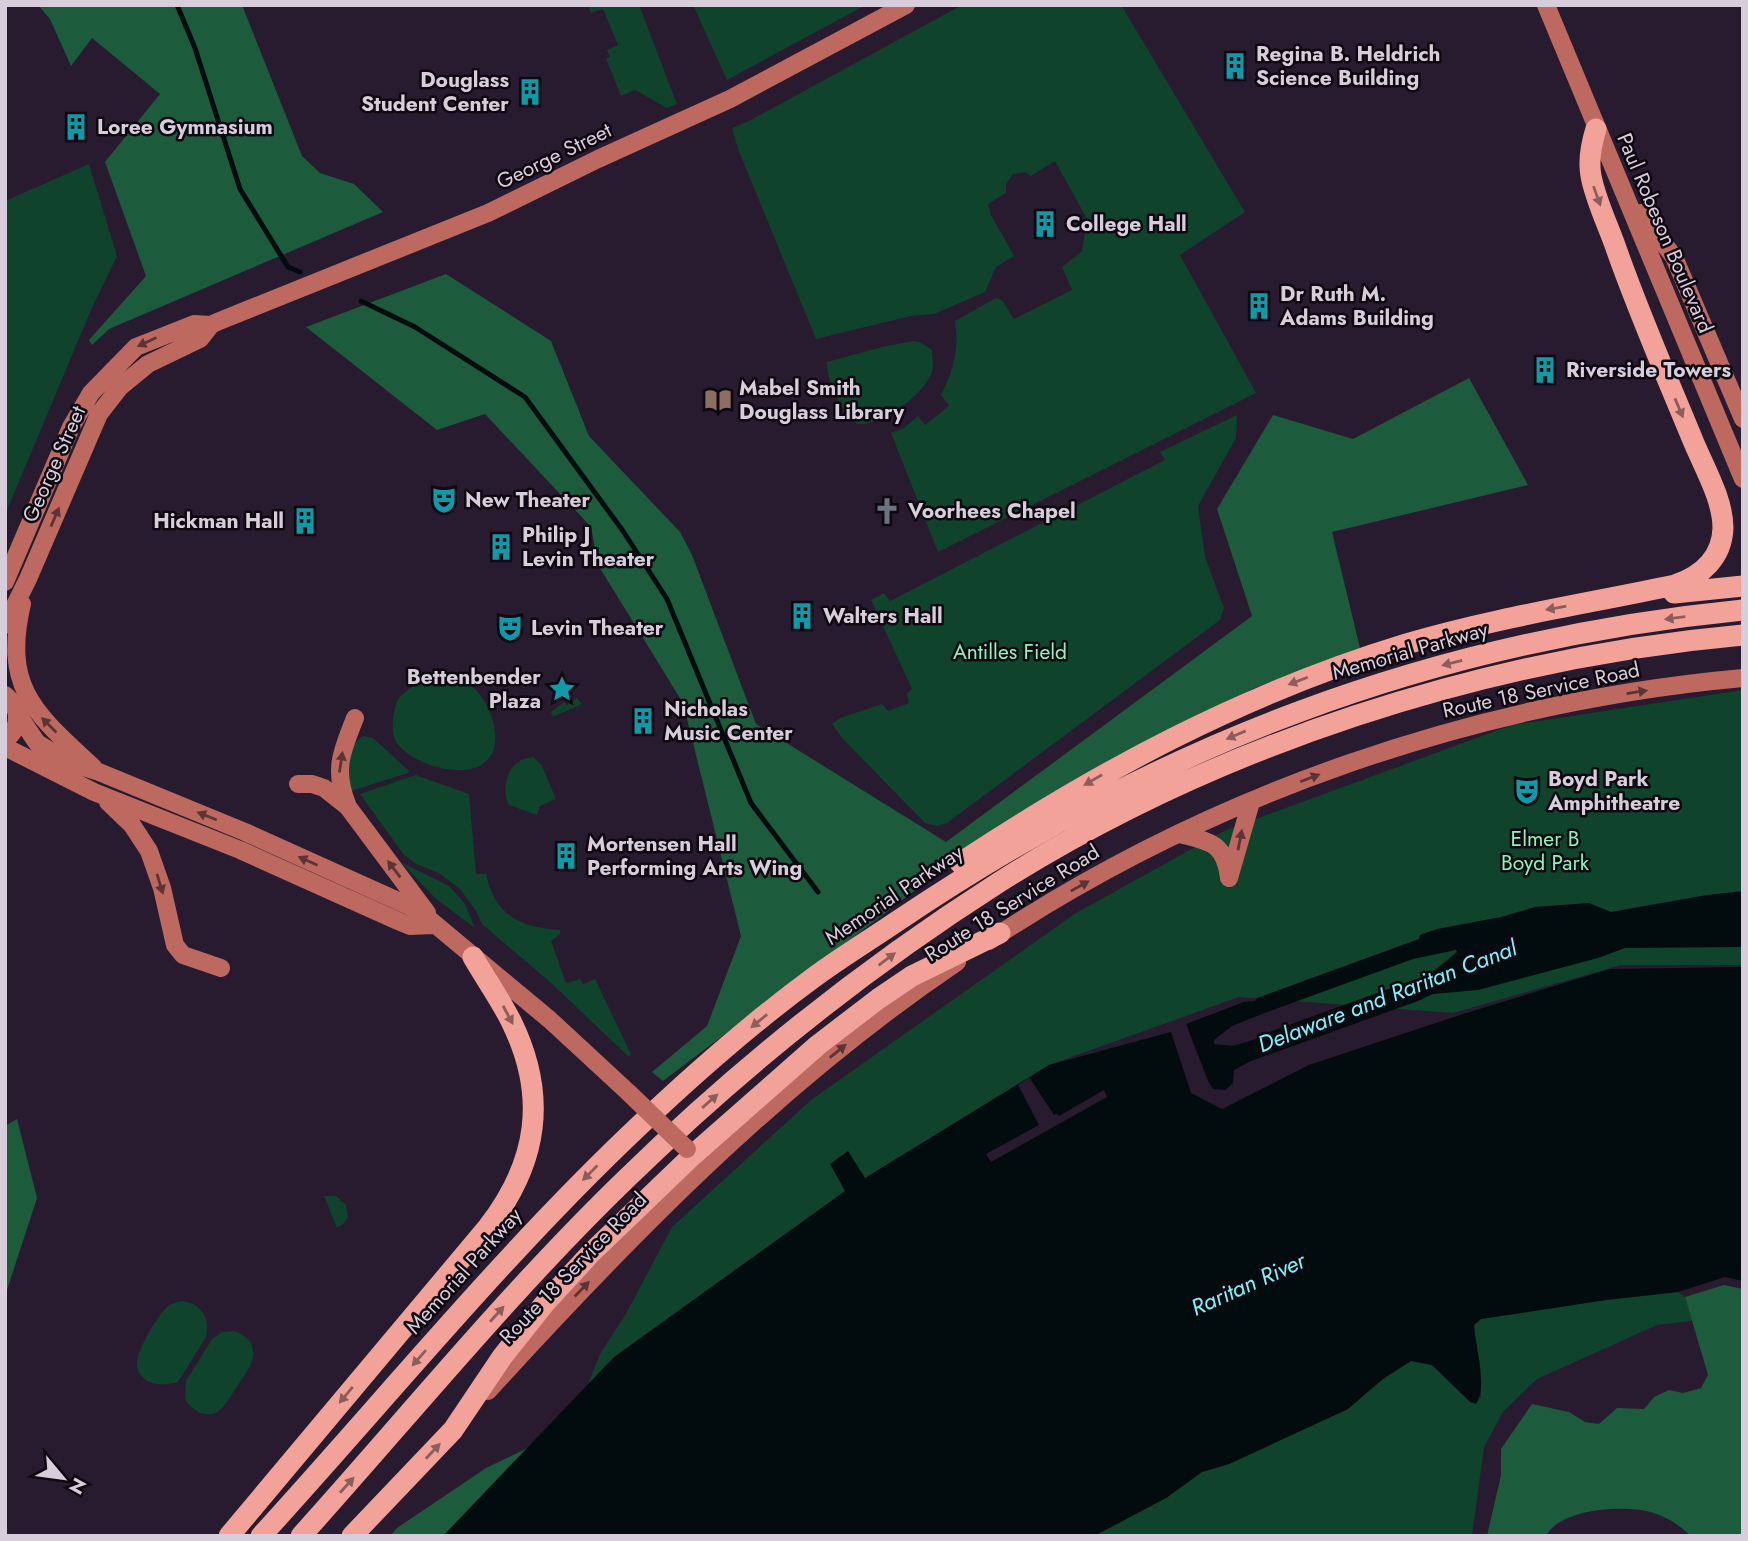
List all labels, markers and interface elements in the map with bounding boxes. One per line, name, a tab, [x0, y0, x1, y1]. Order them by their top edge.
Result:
place label: Regina B. Heldrich Science Building	[1256, 39, 1441, 93]
building icon: Regina B. Heldrich Science Building	[1220, 51, 1250, 81]
place label: Douglass Student Center	[361, 65, 509, 119]
building icon: Douglass Student Center	[515, 77, 545, 107]
building icon: Loree Gymnasium	[61, 112, 91, 142]
place label: Loree Gymnasium	[97, 112, 273, 142]
street label: George Street	[491, 115, 617, 197]
street label: Paul Robeson Boulevard	[1609, 128, 1721, 338]
one-way arrow	[1592, 185, 1603, 206]
building icon: College Hall	[1030, 209, 1060, 239]
place label: College Hall	[1066, 209, 1187, 239]
place label: Dr Ruth M. Adams Building	[1279, 279, 1434, 333]
building icon: Dr Ruth M. Adams Building	[1244, 291, 1274, 321]
one-way arrow	[137, 336, 157, 348]
building icon: Riverside Towers	[1530, 355, 1560, 385]
place label: Riverside Towers	[1566, 355, 1732, 385]
place label: Mabel Smith Douglass Library	[739, 373, 905, 427]
library icon: Mabel Smith Douglass Library	[703, 385, 733, 415]
one-way arrow	[1674, 397, 1685, 418]
street label: George Street	[15, 401, 93, 527]
theatre icon: New Theater	[429, 485, 459, 515]
place label: New Theater	[465, 485, 590, 515]
church icon: Voorhees Chapel	[872, 496, 902, 526]
place label: Voorhees Chapel	[907, 496, 1076, 526]
one-way arrow	[50, 506, 61, 527]
place label: Hickman Hall	[153, 506, 284, 536]
building icon: Hickman Hall	[290, 506, 320, 536]
place label: Philip J Levin Theater	[522, 520, 655, 574]
building icon: Philip J Levin Theater	[486, 532, 516, 562]
building icon: Walters Hall	[787, 601, 817, 631]
place label: Walters Hall	[823, 601, 943, 631]
one-way arrow	[1544, 603, 1566, 614]
theatre icon: Levin Theater	[495, 613, 525, 643]
place label: Levin Theater	[531, 613, 664, 643]
one-way arrow	[1664, 613, 1686, 624]
street label: Memorial Parkway	[1329, 614, 1492, 688]
park label: Antilles Field	[953, 637, 1067, 667]
street label: Route 18 Service Road	[1440, 654, 1642, 726]
one-way arrow	[1441, 658, 1463, 669]
place label: Bettenbender Plaza	[407, 662, 541, 716]
place icon: Bettenbender Plaza	[547, 674, 577, 704]
one-way arrow	[1287, 675, 1308, 686]
one-way arrow	[1626, 686, 1648, 697]
place label: Nicholas Music Center	[664, 694, 793, 748]
building icon: Nicholas Music Center	[628, 706, 658, 736]
one-way arrow	[41, 718, 58, 734]
one-way arrow	[1226, 730, 1247, 741]
one-way arrow	[336, 751, 347, 773]
place label: Boyd Park Amphitheatre	[1547, 764, 1680, 818]
one-way arrow	[1300, 773, 1321, 784]
one-way arrow	[1084, 774, 1103, 786]
theatre icon: Boyd Park Amphitheatre	[1512, 776, 1542, 806]
one-way arrow	[196, 811, 217, 822]
park label: Elmer B Boyd Park	[1501, 824, 1590, 878]
place label: Mortensen Hall Performing Arts Wing	[587, 829, 802, 883]
one-way arrow	[1235, 829, 1246, 851]
street label: Memorial Parkway	[819, 837, 970, 952]
street label: Route 18 Service Road	[919, 837, 1105, 969]
building icon: Mortensen Hall Performing Arts Wing	[551, 841, 581, 871]
one-way arrow	[298, 855, 319, 866]
one-way arrow	[387, 861, 402, 879]
one-way arrow	[156, 874, 166, 895]
one-way arrow	[1070, 880, 1090, 892]
water label: Delaware and Raritan Canal	[1253, 931, 1522, 1061]
one-way arrow	[878, 952, 896, 966]
one-way arrow	[502, 1005, 513, 1025]
one-way arrow	[750, 1014, 768, 1028]
one-way arrow	[830, 1044, 847, 1059]
one-way arrow	[701, 1094, 718, 1109]
one-way arrow	[582, 1165, 599, 1181]
street label: Route 18 Service Road	[492, 1185, 654, 1351]
street label: Memorial Parkway	[399, 1201, 529, 1341]
water label: Raritan River	[1185, 1243, 1312, 1324]
one-way arrow	[574, 1280, 590, 1298]
one-way arrow	[489, 1305, 505, 1323]
one-way arrow	[412, 1350, 427, 1367]
one-way arrow	[339, 1387, 354, 1404]
one-way arrow	[425, 1442, 441, 1460]
north arrow	[28, 1443, 98, 1513]
text: N	[62, 1473, 93, 1499]
one-way arrow	[339, 1476, 355, 1494]

